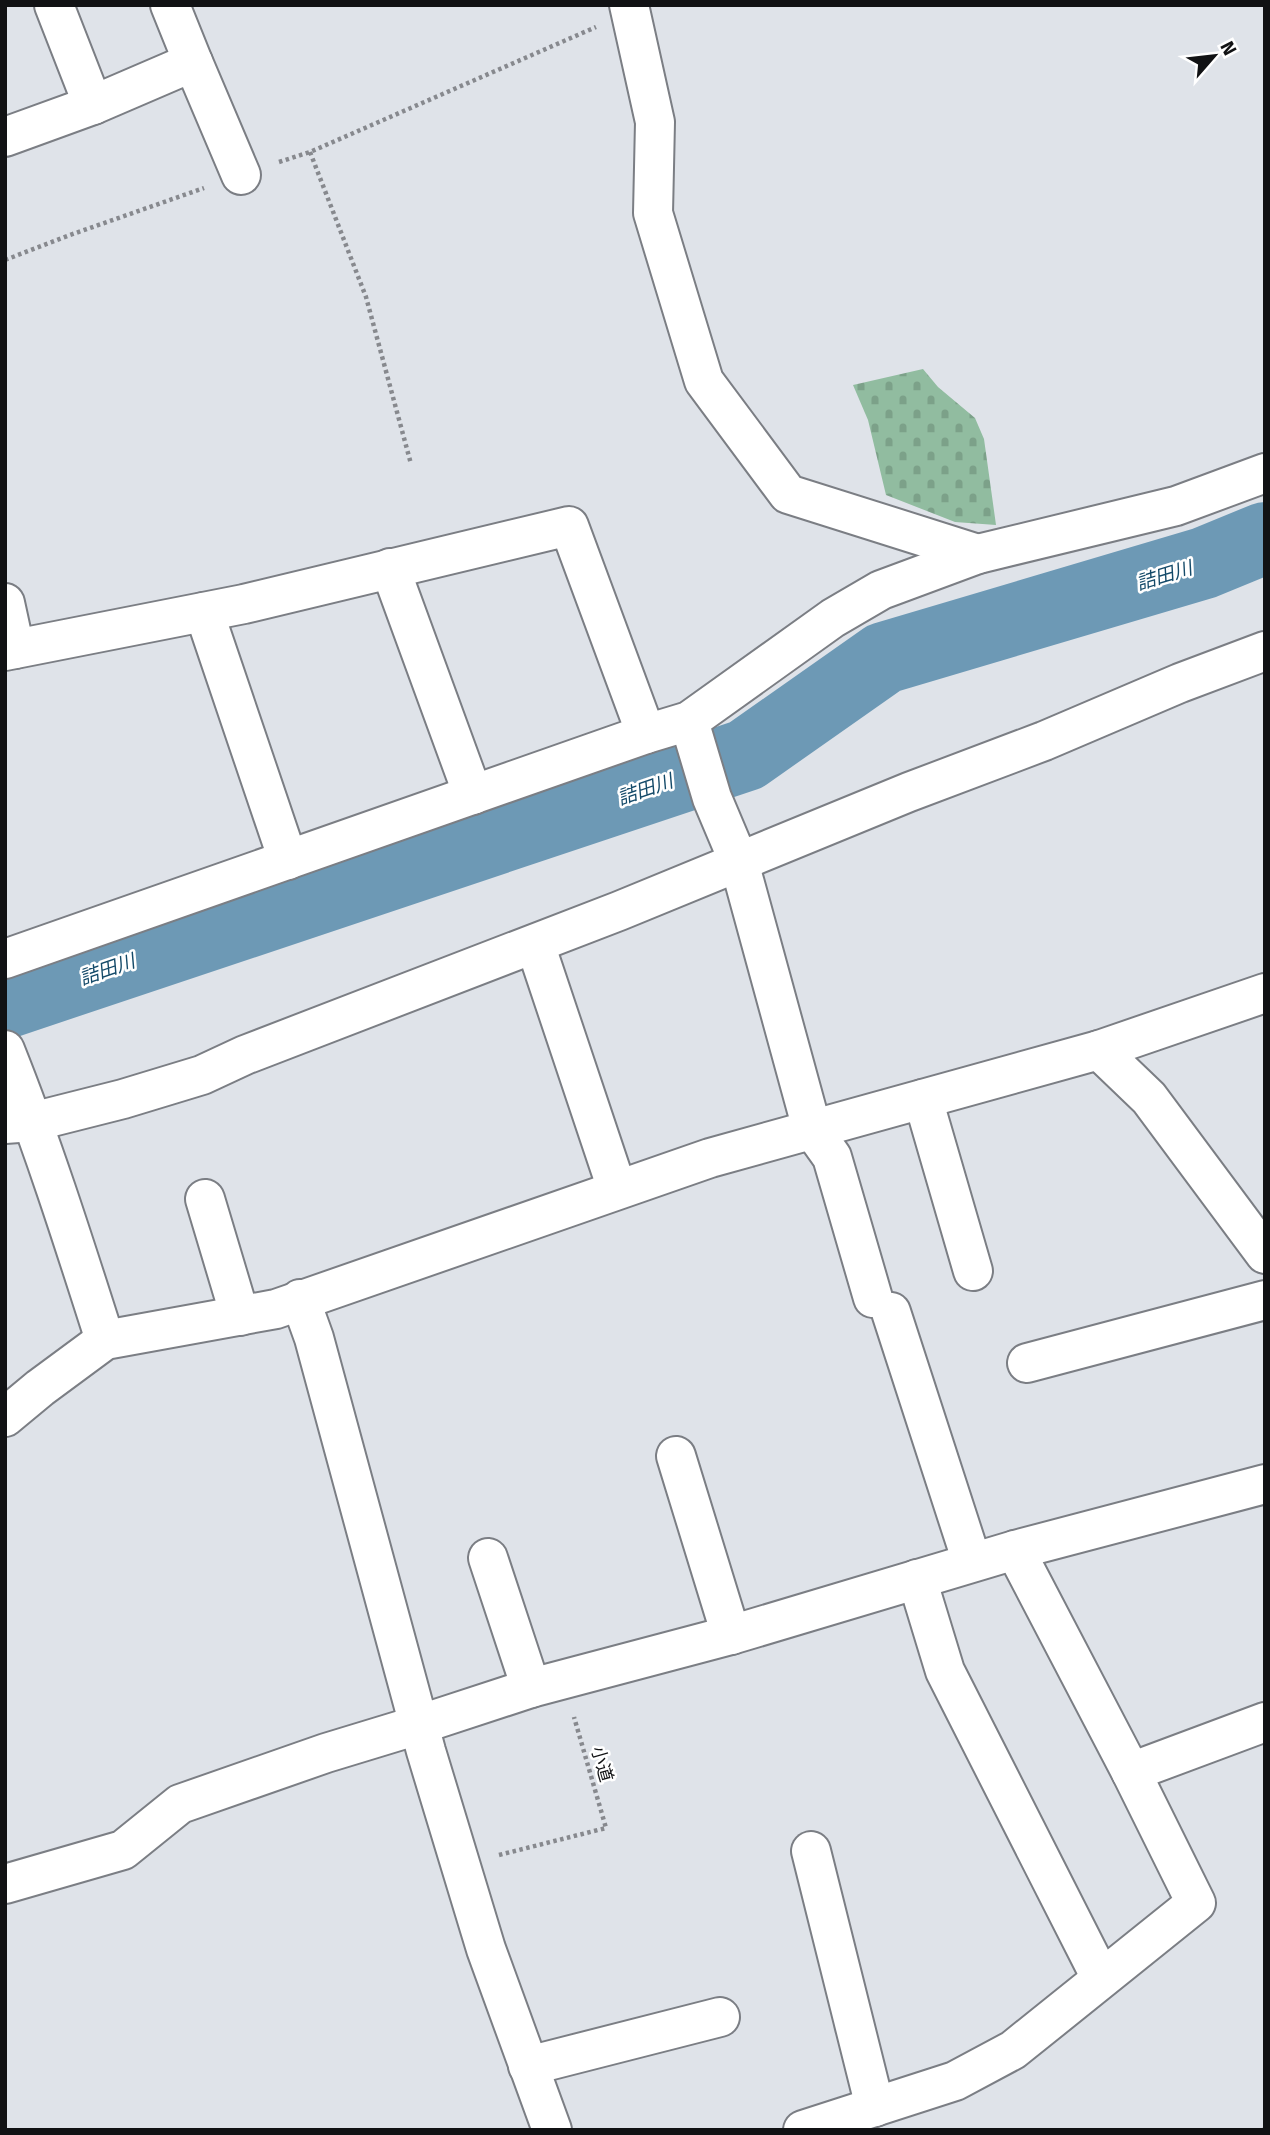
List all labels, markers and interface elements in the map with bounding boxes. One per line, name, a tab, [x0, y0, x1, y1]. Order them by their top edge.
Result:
north arrow	[1179, 21, 1249, 91]
text: N	[1215, 37, 1242, 59]
water label: 詰田川	[1134, 556, 1197, 595]
water label: 詰田川	[614, 769, 678, 810]
water label: 詰田川	[76, 949, 140, 990]
street label: 小道	[586, 1744, 618, 1784]

